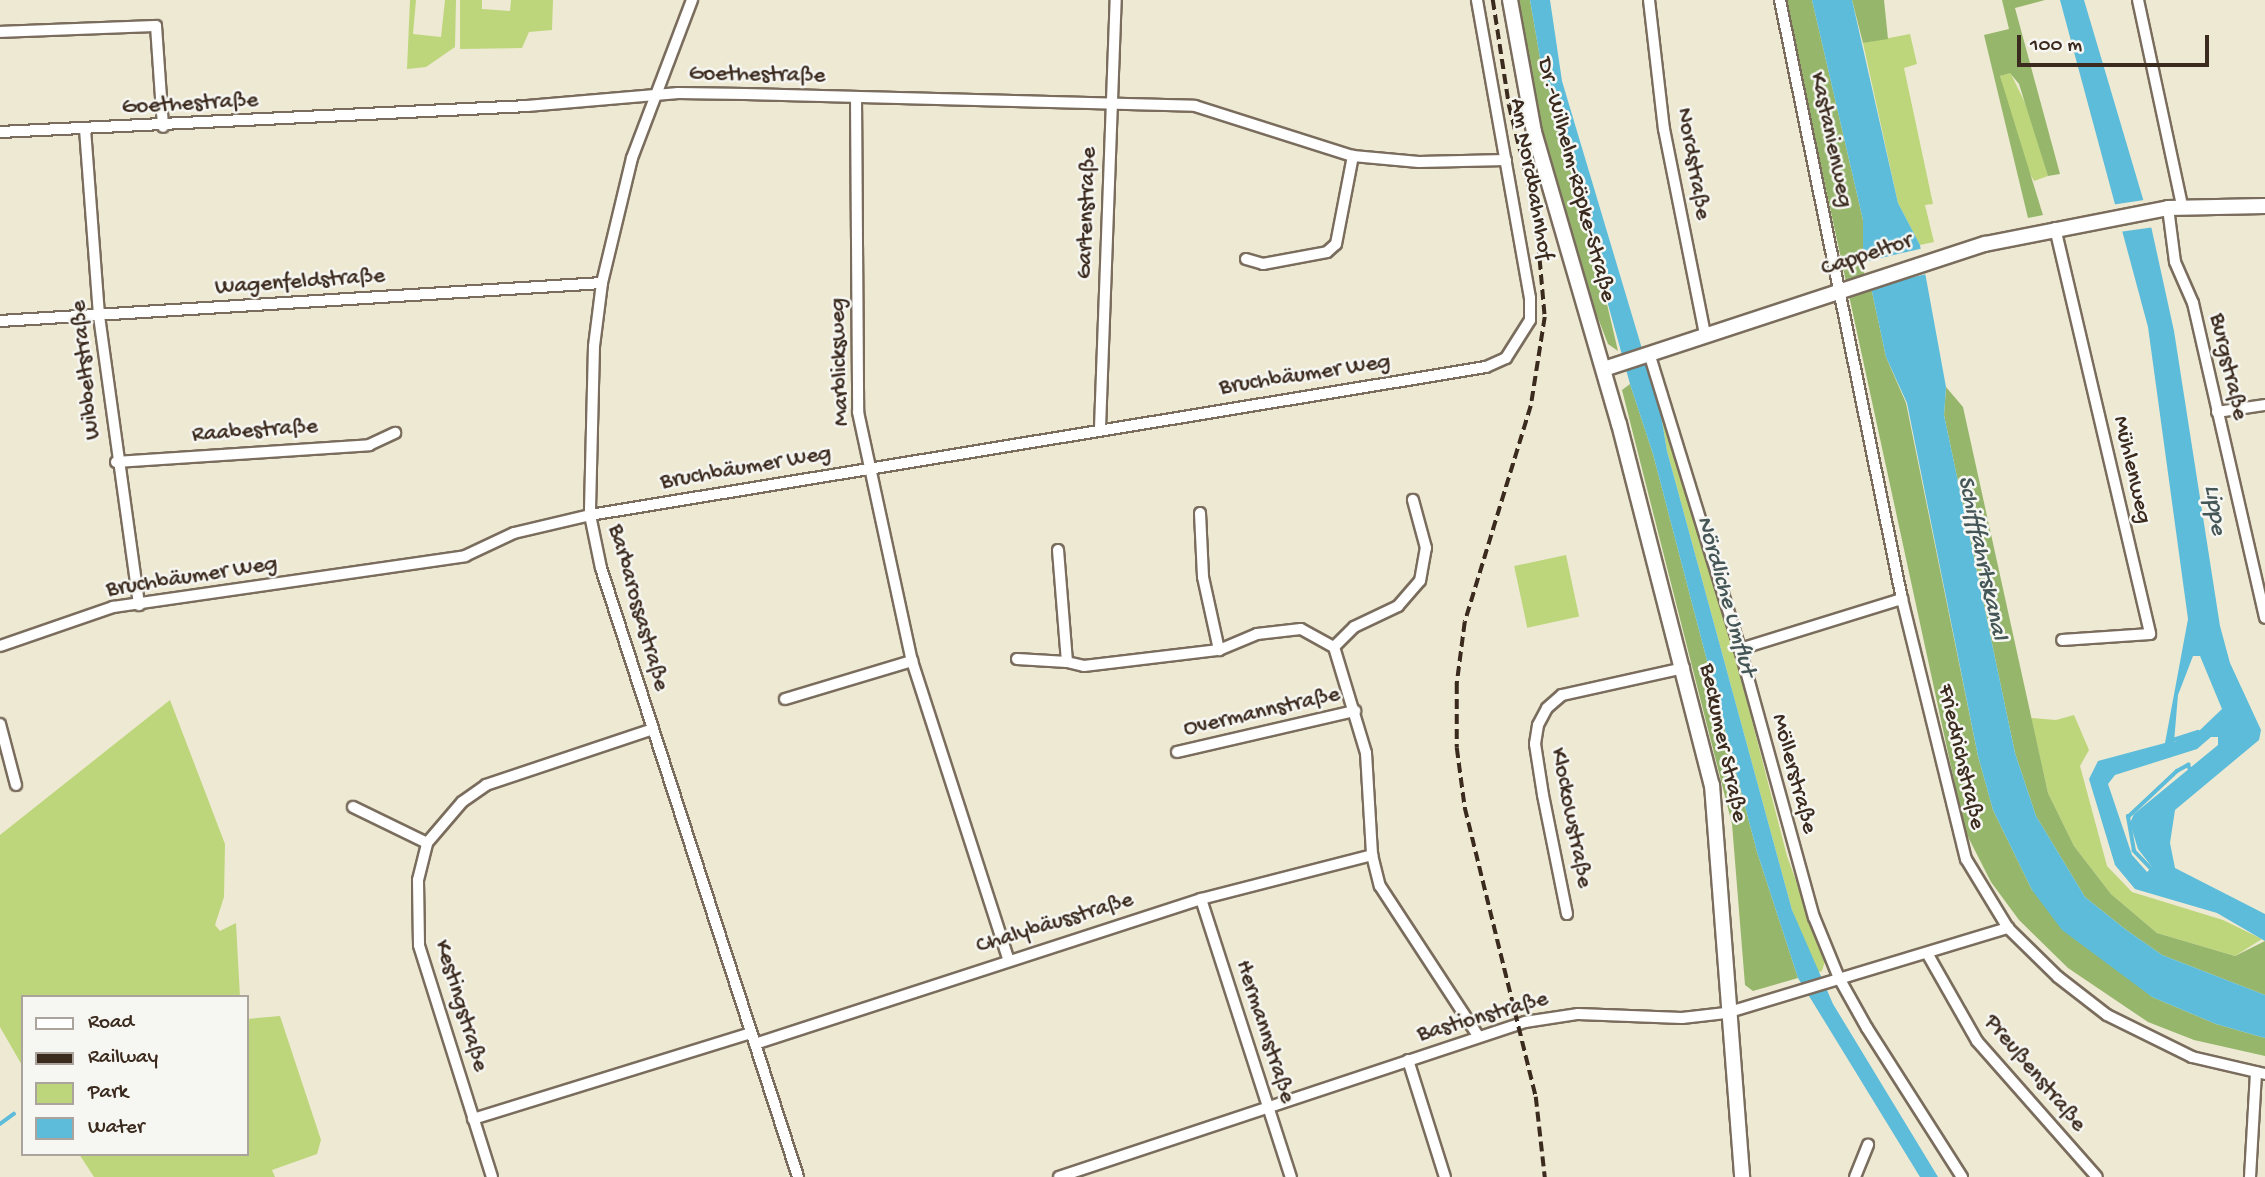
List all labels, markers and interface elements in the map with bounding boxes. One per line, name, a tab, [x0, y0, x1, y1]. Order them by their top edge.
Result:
scale bar	[2020, 21, 2212, 65]
text: 100 m	[2030, 34, 2082, 59]
street label: Dr.-Wilhelm-Röpke-Straße	[1529, 55, 1621, 305]
street label: Goethestraße	[688, 61, 826, 91]
street label: Kastanienweg	[1802, 70, 1858, 210]
street label: Goethestraße	[121, 88, 259, 122]
street label: Am Nordbahnhof	[1502, 96, 1558, 262]
street label: Nordstraße	[1669, 106, 1715, 222]
street label: Gartenstraße	[1072, 146, 1104, 280]
street label: Cappeltor	[1818, 228, 1916, 284]
street label: Wagenfeldstraße	[214, 263, 386, 303]
street label: Marblicksweg	[825, 297, 857, 427]
street label: Wibbeltstraße	[66, 299, 108, 441]
street label: Burgstraße	[2201, 311, 2253, 423]
street label: Bruchbäumer Weg	[1217, 349, 1393, 403]
street label: Mühlenweg	[2105, 413, 2157, 527]
street label: Raabestraße	[191, 414, 319, 450]
street label: Bruchbäumer Weg	[658, 440, 834, 498]
water label: Schifffahrtskanal	[1950, 473, 2012, 643]
water label: Lippe	[2196, 483, 2232, 537]
water label: Nördliche Umflut	[1688, 513, 1762, 679]
street label: Barbarossastraße	[600, 522, 674, 694]
street label: Bruchbäumer Weg	[104, 551, 280, 605]
street label: Beckumer Straße	[1692, 661, 1752, 825]
street label: Overmannstraße	[1181, 682, 1343, 744]
street label: Friedrichstraße	[1930, 682, 1990, 832]
street label: Möllerstraße	[1764, 711, 1822, 837]
street label: Klockowstraße	[1543, 746, 1597, 890]
street label: Chalybäusstraße	[973, 887, 1137, 961]
street label: Kestingstraße	[427, 937, 493, 1075]
street label: Hermannstraße	[1228, 957, 1300, 1107]
street label: Bastionstraße	[1414, 986, 1552, 1050]
legend	[21, 995, 248, 1156]
street label: Preußenstraße	[1977, 1010, 2091, 1138]
text: Road	[88, 1011, 134, 1036]
text: Railway	[88, 1046, 158, 1071]
text: Park	[88, 1081, 128, 1106]
text: Water	[88, 1116, 144, 1141]

